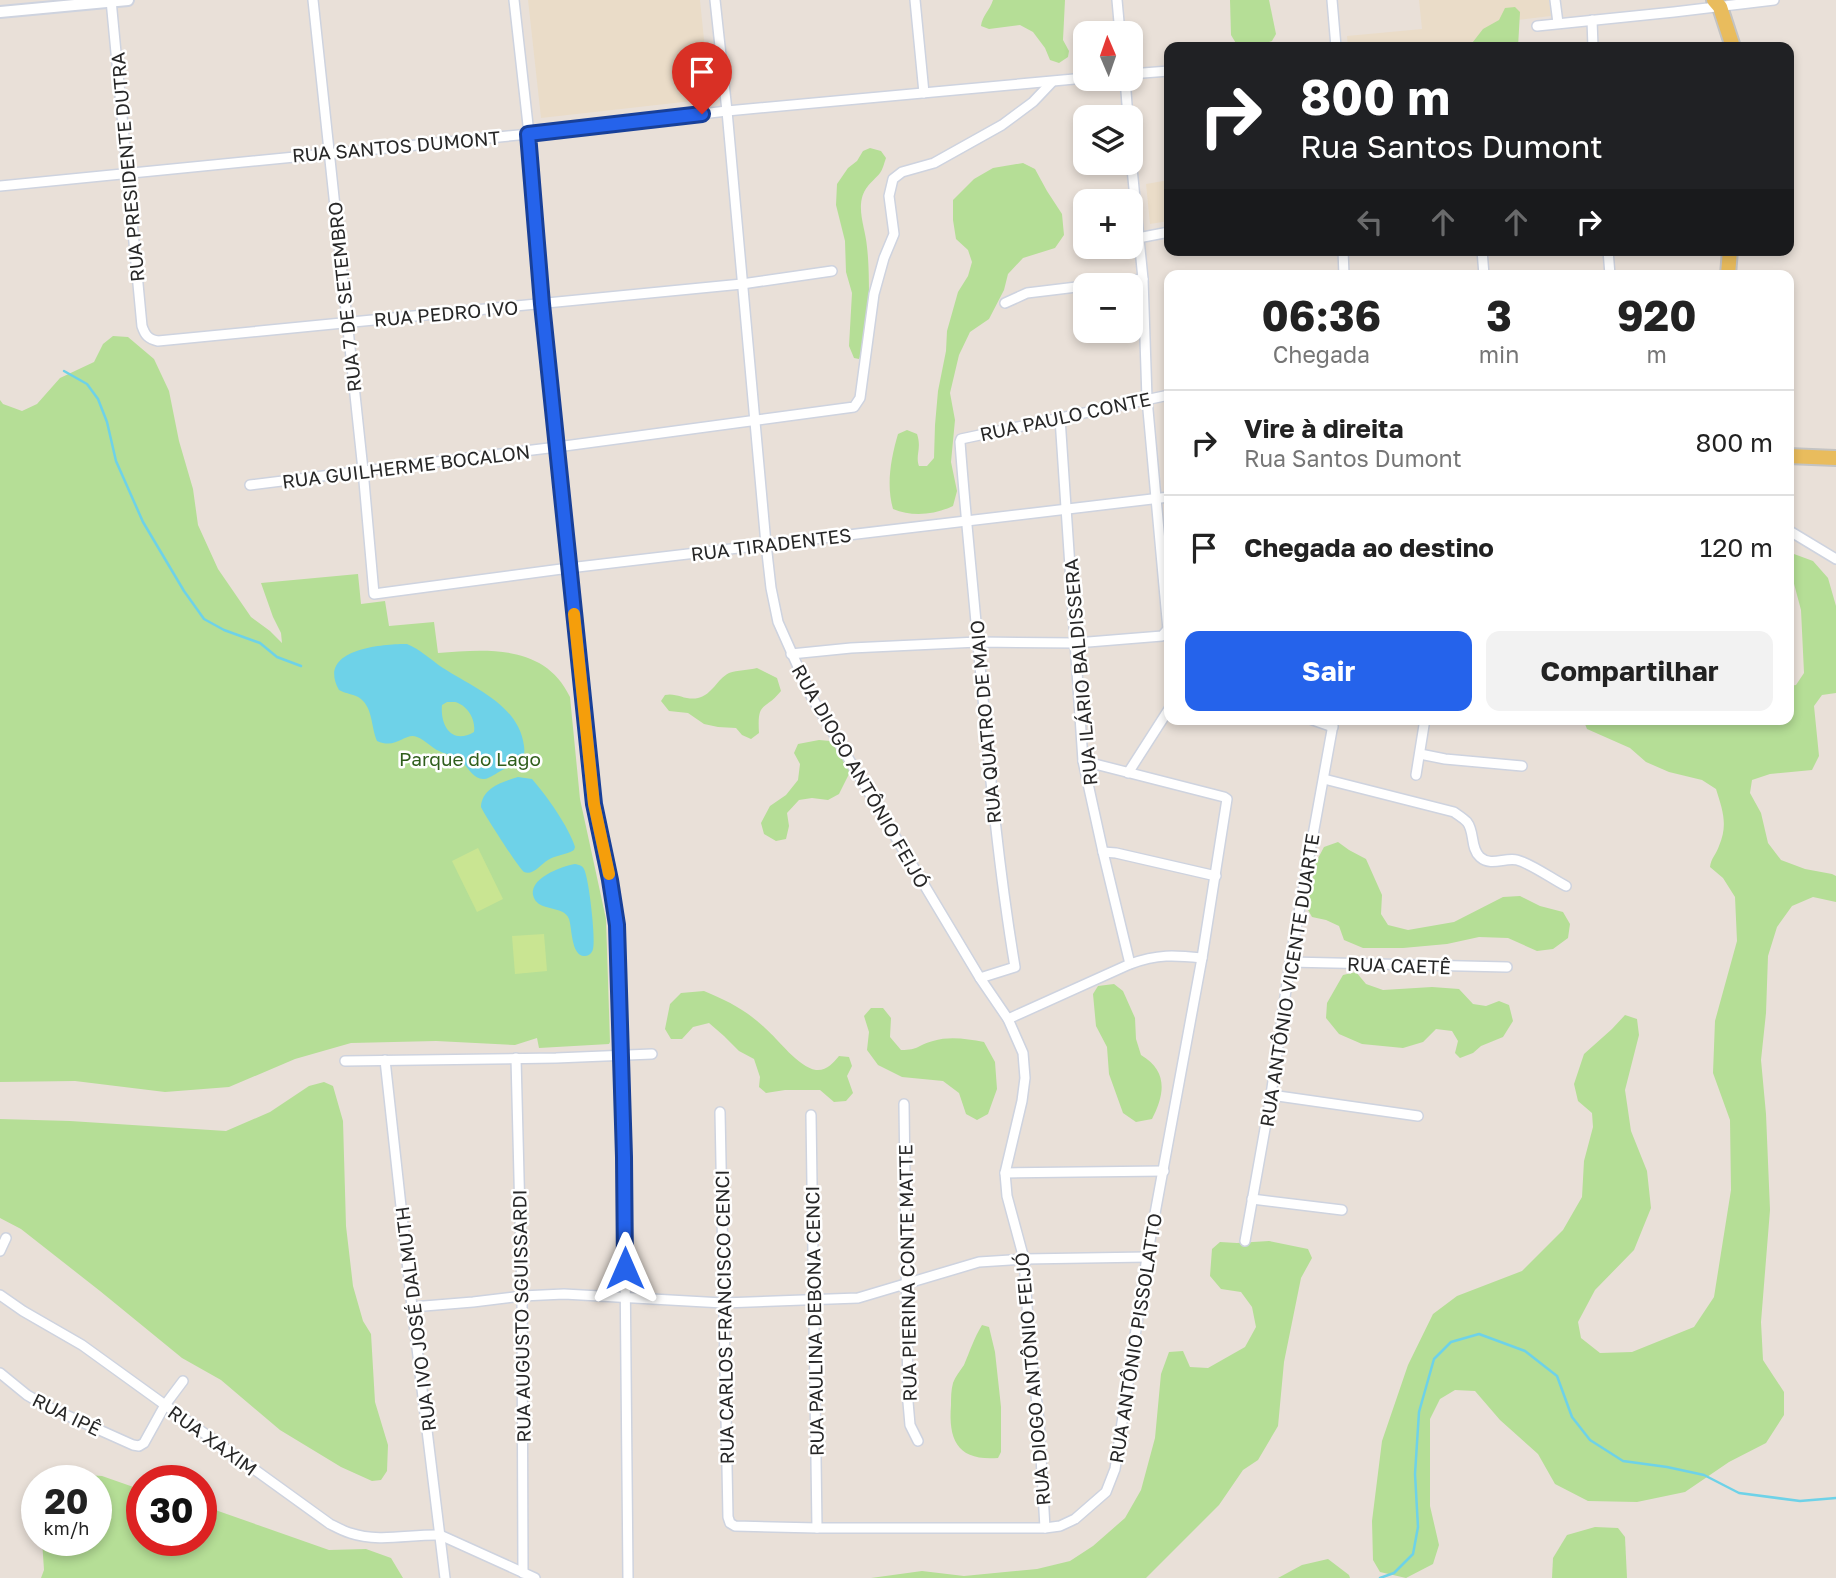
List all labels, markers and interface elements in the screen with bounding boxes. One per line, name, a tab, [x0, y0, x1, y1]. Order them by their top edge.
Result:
north arrow	[1073, 21, 1143, 91]
map controls	[1073, 21, 1143, 343]
pin	[672, 42, 732, 114]
street label: RUA PRESIDENTE DUTRA	[105, 51, 149, 283]
icon: arrive	[683, 53, 721, 91]
text: 800 m	[1300, 67, 1450, 126]
icon: right	[1185, 70, 1276, 161]
button: layers	[1073, 105, 1143, 175]
street label: RUA SANTOS DUMONT	[291, 125, 501, 167]
text: Rua Santos Dumont	[1300, 127, 1603, 165]
button: +	[1073, 189, 1143, 259]
street label: RUA 7 DE SETEMBRO	[323, 201, 365, 393]
icon: left	[1351, 203, 1389, 241]
icon: ahead	[1424, 203, 1462, 241]
icon: ahead	[1497, 203, 1535, 241]
icon: right	[1570, 203, 1608, 241]
button: −	[1073, 273, 1143, 343]
text: 06:36	[1262, 290, 1381, 340]
text: 3	[1486, 290, 1512, 340]
text: 920	[1617, 290, 1696, 340]
street label: RUA PEDRO IVO	[373, 295, 519, 331]
text: Chegada	[1273, 340, 1370, 368]
text: min	[1479, 340, 1519, 368]
text: m	[1646, 340, 1667, 368]
street label: RUA PAULO CONTE	[977, 387, 1153, 445]
text: Vire à direita	[1244, 413, 1404, 444]
icon: right	[1185, 424, 1223, 462]
text: 800 m	[1695, 427, 1773, 458]
street label: RUA GUILHERME BOCALON	[281, 439, 531, 493]
text: Rua Santos Dumont	[1244, 444, 1462, 472]
street label: RUA TIRADENTES	[689, 523, 853, 565]
icon: arrive	[1185, 529, 1223, 567]
text: Chegada ao destino	[1244, 532, 1494, 563]
text: 120 m	[1700, 532, 1773, 563]
street label: RUA ILÁRIO BALDISSERA	[1059, 557, 1101, 787]
street label: RUA QUATRO DE MAIO	[965, 619, 1005, 825]
button: Sair	[1185, 631, 1472, 711]
button: Compartilhar	[1486, 631, 1773, 711]
street label: RUA DIOGO ANTÔNIO FEIJÓ	[787, 660, 935, 892]
park label: Parque do Lago	[399, 747, 541, 770]
street label: RUA ANTÔNIO VICENTE DUARTE	[1254, 832, 1324, 1128]
street label: RUA CAETÊ	[1347, 952, 1451, 978]
street label: RUA PIERINA CONTE MATTE	[893, 1144, 921, 1402]
street label: RUA CARLOS FRANCISCO CENCI	[710, 1169, 738, 1465]
street label: RUA PAULINA DEBONA CENCI	[800, 1186, 828, 1456]
street label: RUA AUGUSTO SGUISSARDI	[507, 1189, 535, 1443]
street label: RUA IVO JOSÉ DALMUTH	[390, 1205, 440, 1433]
street label: RUA ANTÔNIO PISSOLATTO	[1104, 1211, 1166, 1465]
position arrow	[588, 1231, 662, 1305]
street label: RUA DIOGO ANTÔNIO FEIJÓ	[1009, 1251, 1055, 1507]
street label: RUA IPÊ	[29, 1388, 105, 1440]
street label: RUA XAXIM	[164, 1400, 262, 1480]
speed limit sign: 30	[126, 1465, 217, 1556]
text: 20	[44, 1480, 89, 1522]
text: km/h	[44, 1517, 89, 1539]

